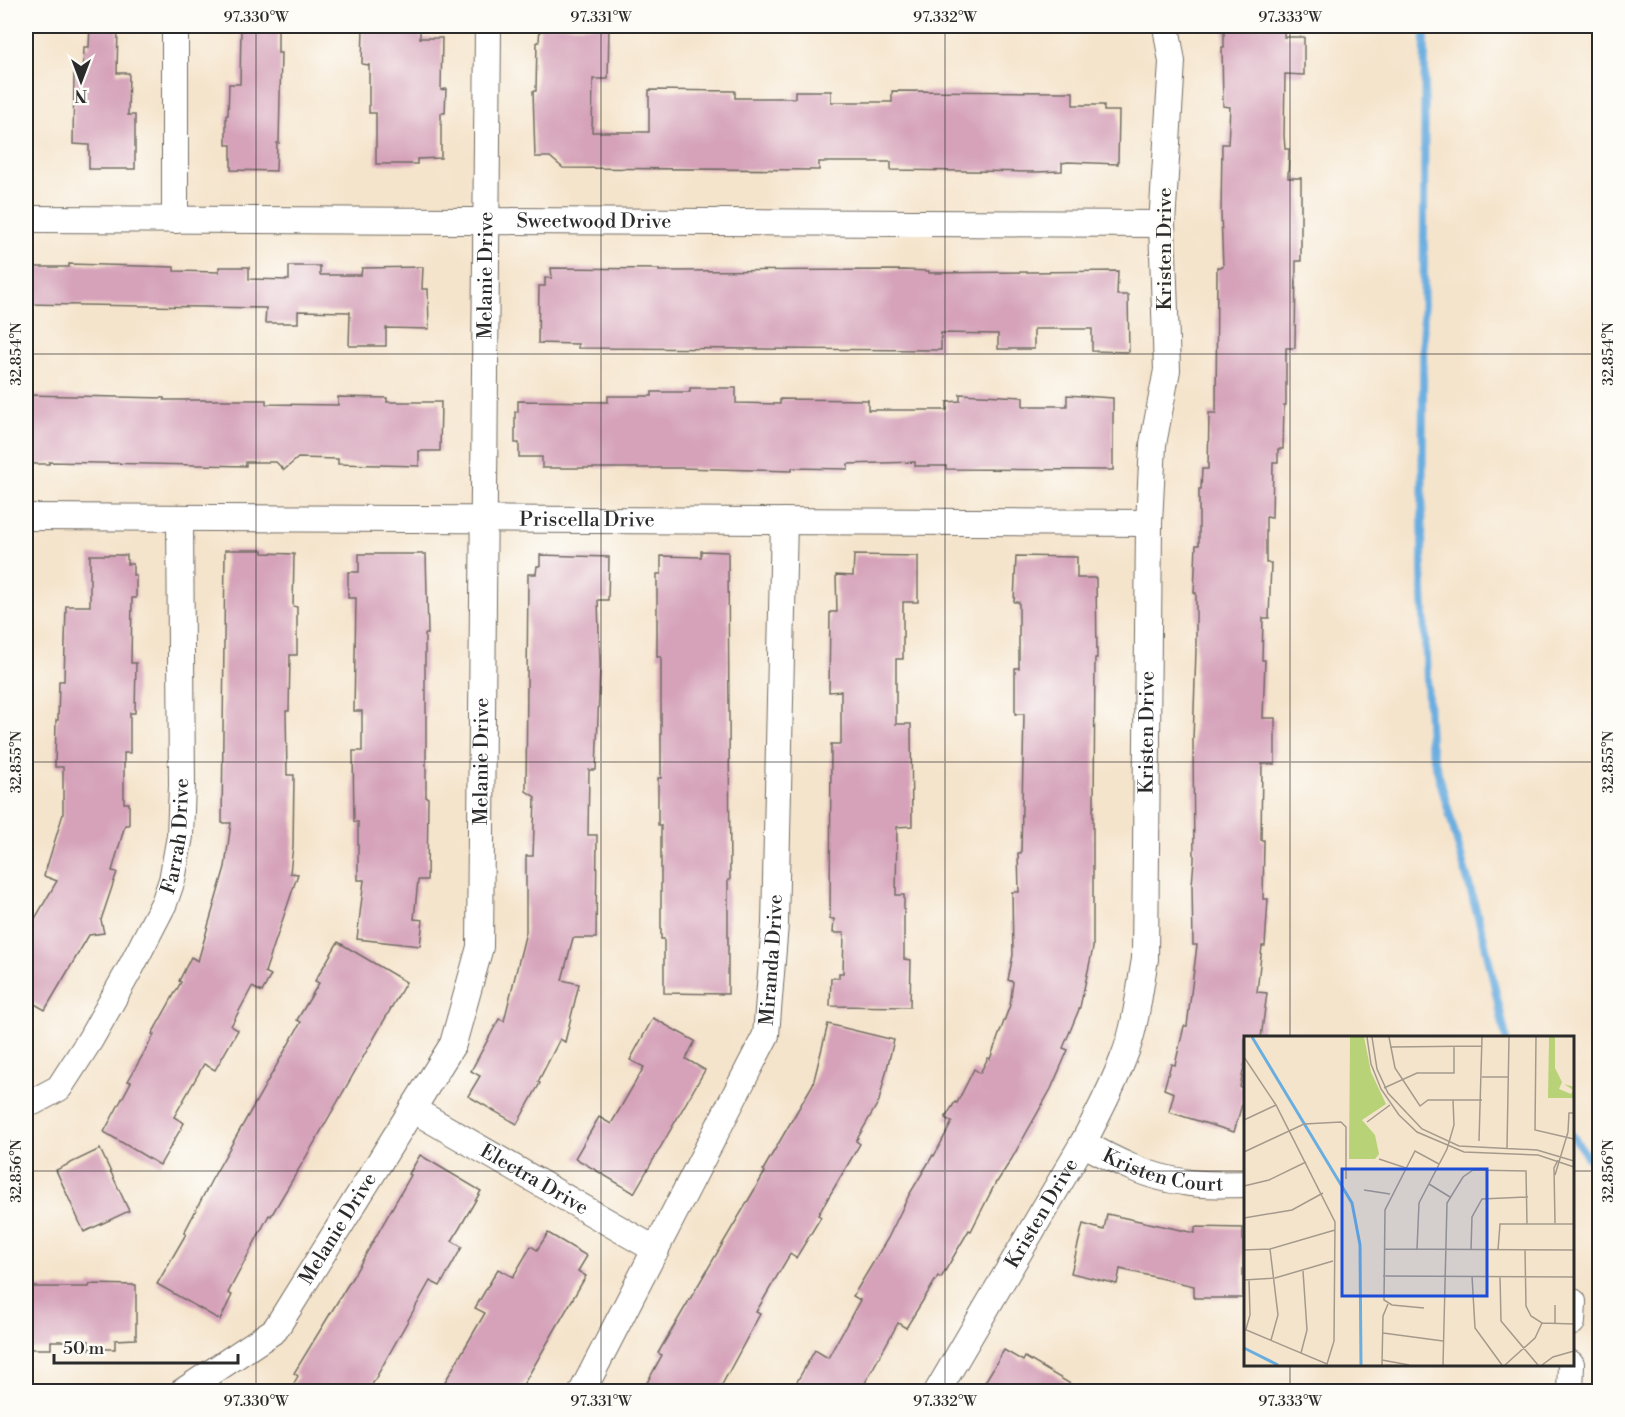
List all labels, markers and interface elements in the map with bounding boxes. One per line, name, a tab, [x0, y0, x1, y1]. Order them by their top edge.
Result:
text: 97.330°W	[223, 8, 289, 27]
text: 97.331°W	[570, 8, 632, 27]
text: 97.332°W	[913, 8, 977, 27]
text: 97.333°W	[1258, 8, 1322, 27]
north arrow	[51, 51, 111, 111]
text: N	[74, 85, 87, 105]
street label: Kristen Drive	[1153, 187, 1178, 311]
street label: Sweetwood Drive	[517, 209, 671, 234]
street label: Melanie Drive	[473, 211, 499, 339]
text: 32.854°N	[7, 322, 26, 386]
text: 32.854°N	[1599, 322, 1618, 386]
street label: Priscella Drive	[519, 507, 655, 533]
street label: Kristen Drive	[1134, 671, 1160, 794]
street label: Melanie Drive	[469, 697, 495, 825]
text: 32.855°N	[7, 731, 26, 793]
text: 32.855°N	[1599, 731, 1618, 793]
street label: Farrah Drive	[156, 778, 195, 897]
street label: Miranda Drive	[754, 894, 788, 1026]
inset map	[1244, 1036, 1574, 1366]
street label: Electra Drive	[476, 1138, 593, 1221]
text: 32.856°N	[7, 1139, 26, 1203]
text: 32.856°N	[1599, 1139, 1618, 1203]
street label: Kristen Court	[1098, 1143, 1224, 1197]
street label: Kristen Drive	[1000, 1154, 1084, 1273]
street label: Melanie Drive	[294, 1168, 382, 1290]
scale bar	[54, 1327, 238, 1365]
text: 50 m	[63, 1337, 105, 1360]
text: 97.330°W	[223, 1392, 289, 1411]
text: 97.331°W	[570, 1392, 632, 1411]
text: 97.332°W	[913, 1392, 977, 1411]
text: 97.333°W	[1258, 1392, 1322, 1411]

